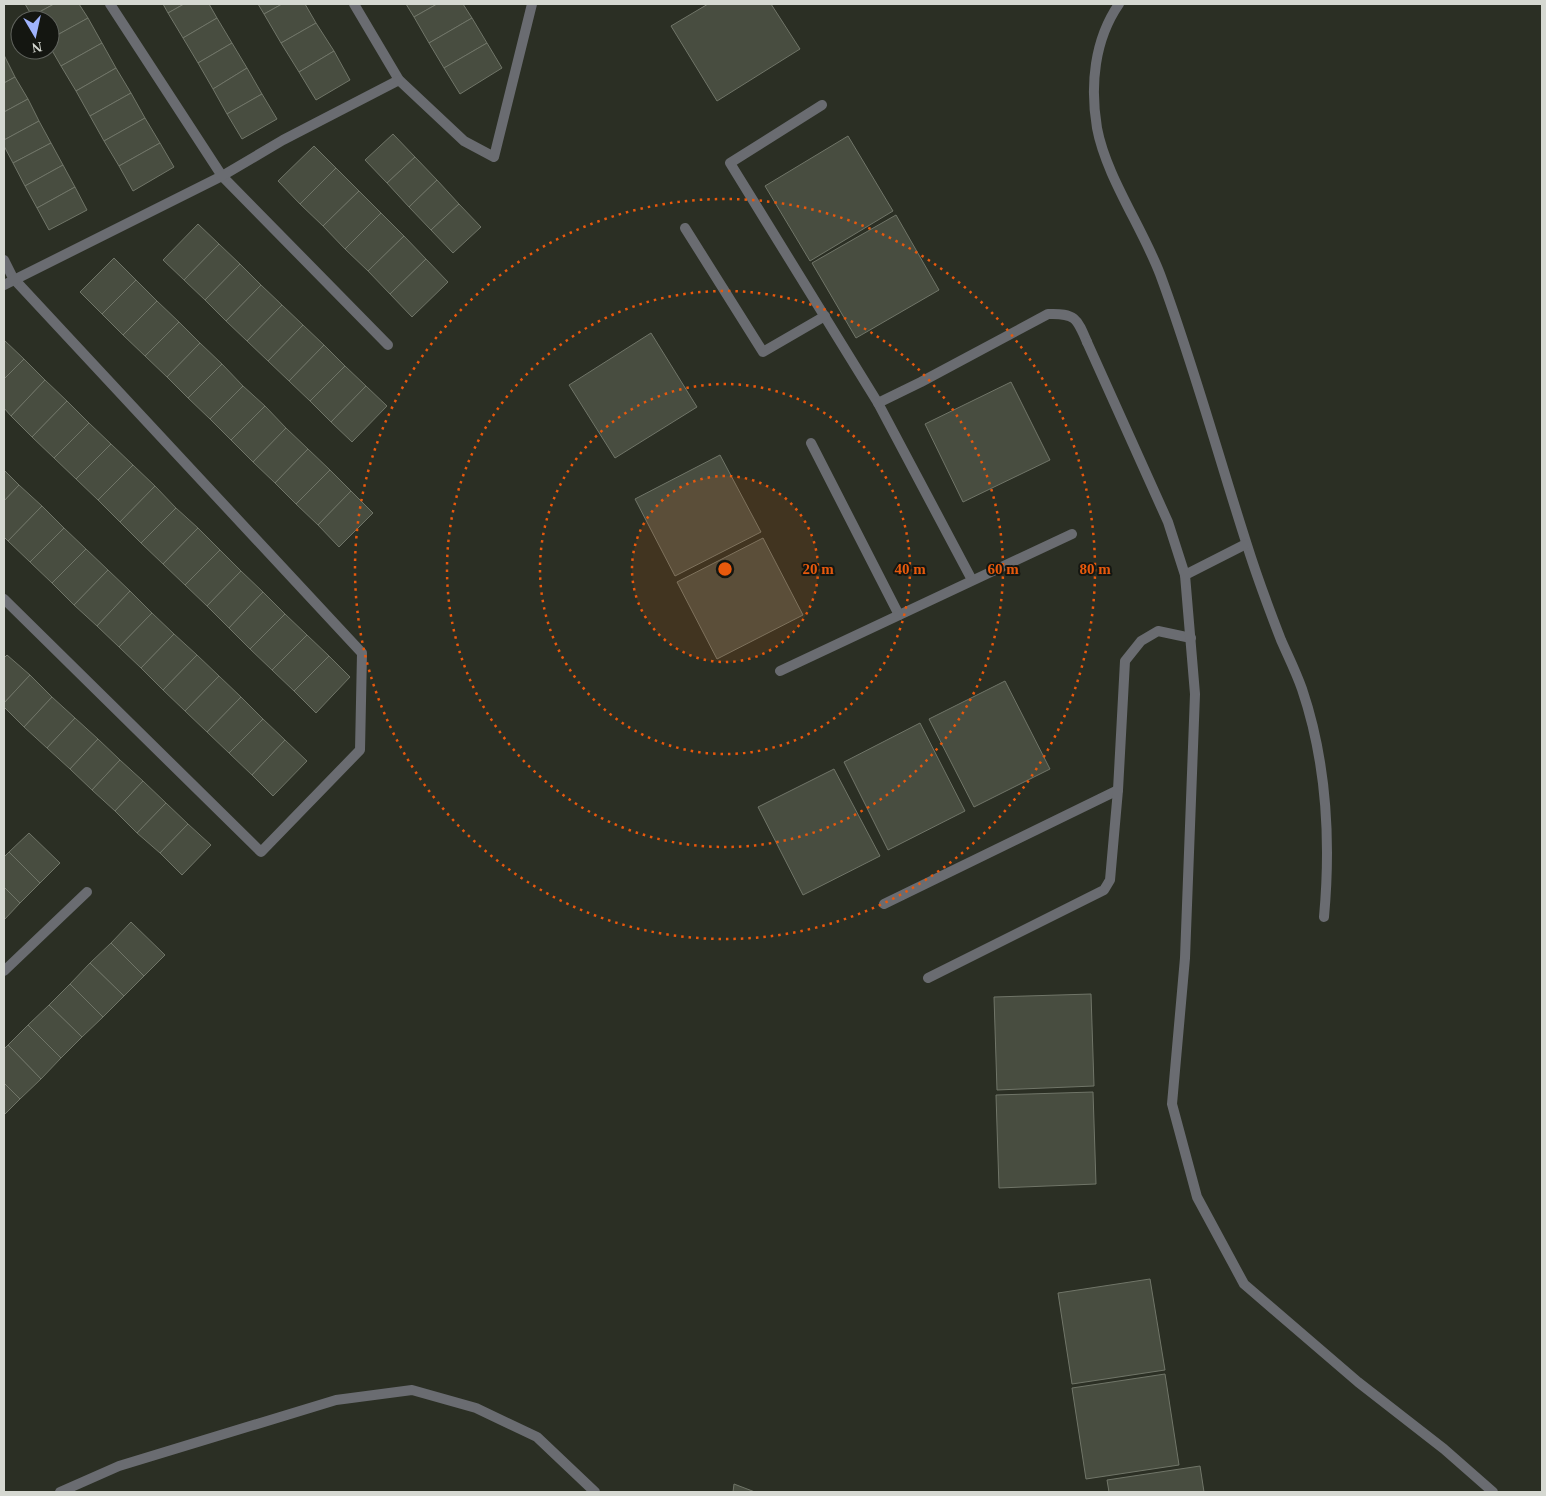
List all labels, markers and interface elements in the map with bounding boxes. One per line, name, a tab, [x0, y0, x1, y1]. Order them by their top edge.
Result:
north arrow	[10, 10, 60, 60]
text: N	[31, 39, 43, 56]
centre of rings	[716, 560, 734, 578]
text: 20 m	[802, 561, 834, 577]
text: 40 m	[894, 561, 926, 577]
text: 60 m	[987, 561, 1019, 577]
text: 80 m	[1079, 561, 1111, 577]

